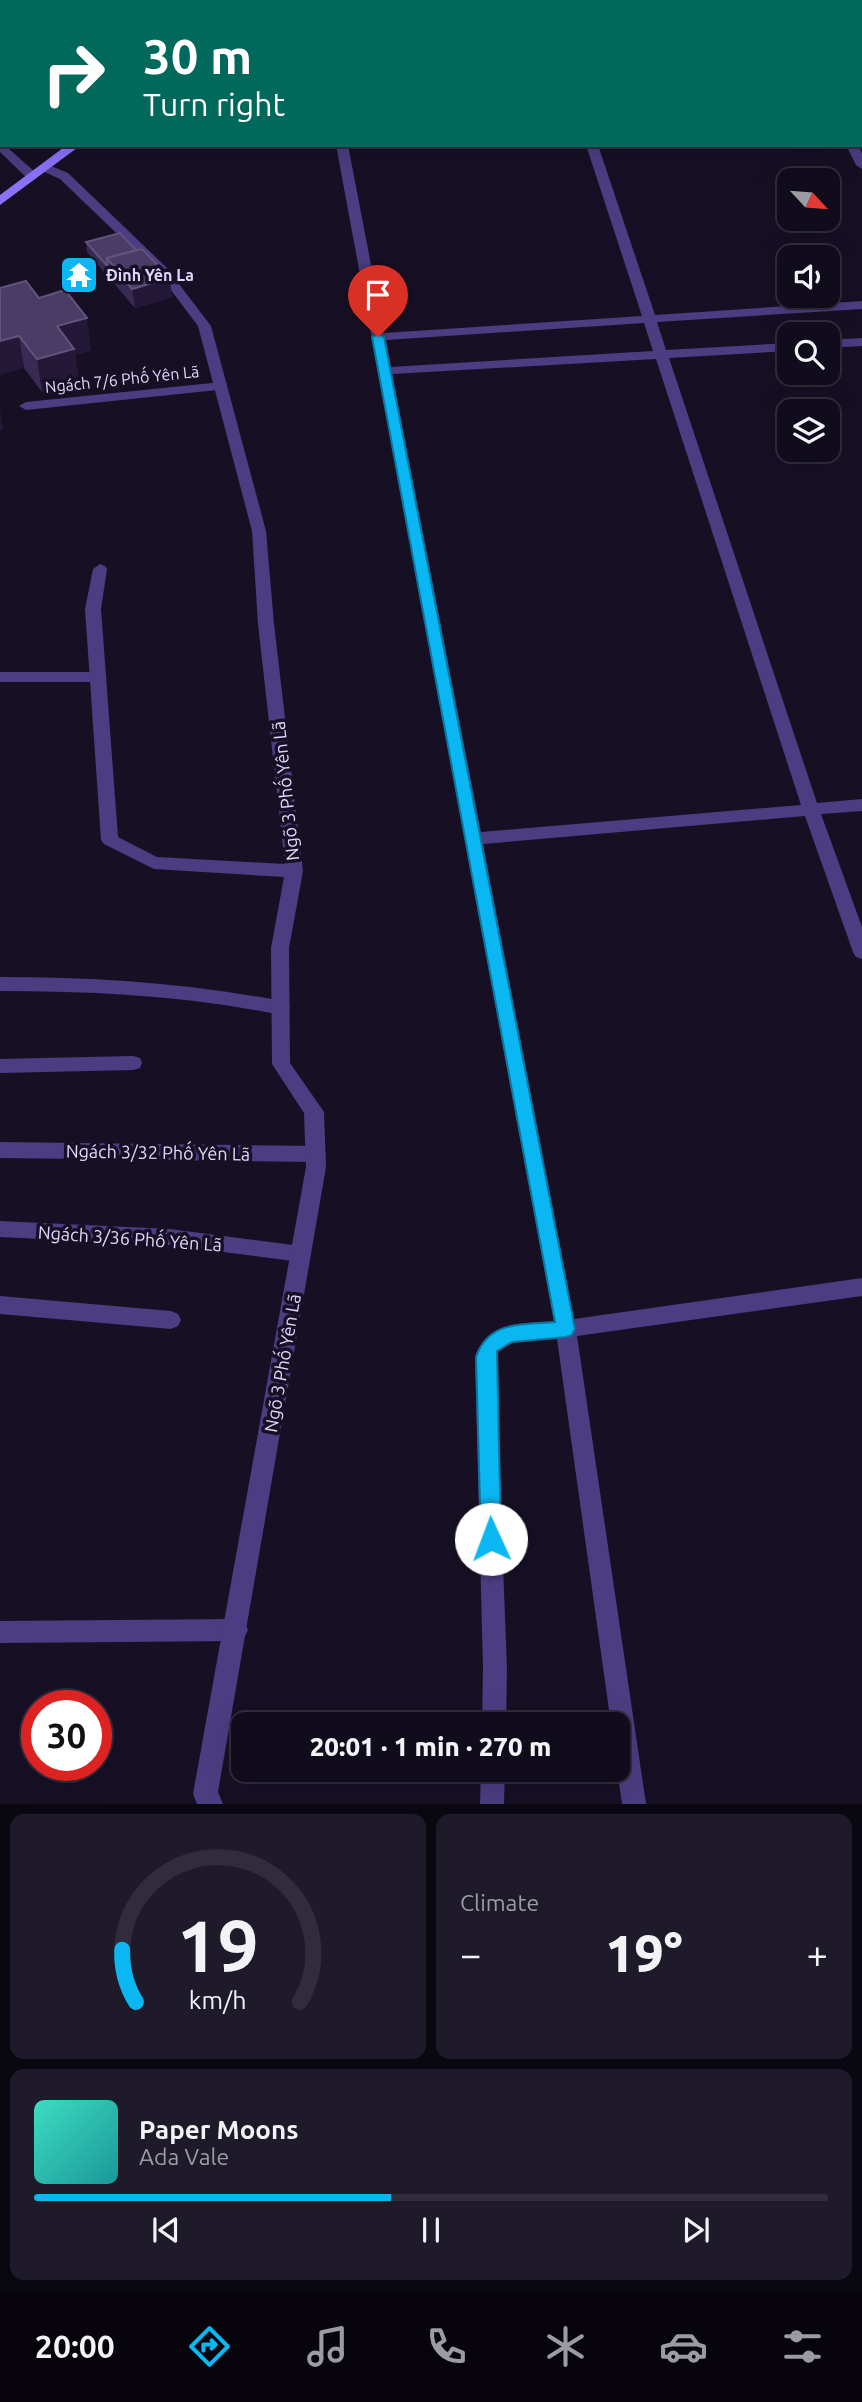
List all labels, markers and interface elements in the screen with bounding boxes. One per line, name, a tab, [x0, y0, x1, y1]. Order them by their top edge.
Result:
icon: right	[28, 28, 119, 119]
text: 30 m	[143, 28, 252, 83]
text: Turn right	[143, 86, 285, 122]
north arrow	[777, 168, 840, 231]
map controls	[777, 168, 840, 462]
button: sound	[777, 245, 840, 308]
temple icon: Đình Yên La	[58, 254, 100, 296]
pin	[348, 265, 408, 337]
place label: Đình Yên La	[106, 266, 194, 284]
icon: arrive	[359, 276, 397, 314]
button: search	[777, 322, 840, 385]
street label: Ngách 7/6 Phố Yên Lã	[44, 359, 200, 396]
button: layers	[777, 399, 840, 462]
street label: Ngõ 3 Phố Yên Lã	[265, 720, 302, 862]
street label: Ngách 3/32 Phố Yên Lã	[66, 1138, 250, 1164]
street label: Ngách 3/36 Phố Yên Lã	[37, 1219, 223, 1254]
street label: Ngõ 3 Phố Yên Lã	[258, 1292, 304, 1434]
position arrow	[454, 1502, 528, 1576]
speed limit sign: 30	[21, 1690, 112, 1781]
text: 20:01 · 1 min · 270 m	[310, 1732, 551, 1761]
text: Climate	[460, 1890, 539, 1915]
text: 19	[177, 1905, 259, 1987]
text: 19°	[605, 1924, 683, 1982]
text: −	[460, 1933, 481, 1975]
text: +	[807, 1933, 828, 1975]
text: km/h	[189, 1986, 247, 2014]
text: Paper Moons	[139, 2115, 298, 2144]
text: Ada Vale	[139, 2144, 229, 2169]
icon: previous	[147, 2211, 185, 2249]
icon: pause	[412, 2211, 450, 2249]
icon: next	[677, 2211, 715, 2249]
icon: directions	[185, 2322, 234, 2371]
icon: music	[303, 2322, 352, 2371]
icon: phone	[422, 2322, 471, 2371]
icon: climate	[541, 2322, 590, 2371]
icon: car	[659, 2322, 708, 2371]
icon: filters	[778, 2322, 827, 2371]
text: 20:00	[35, 2328, 115, 2364]

